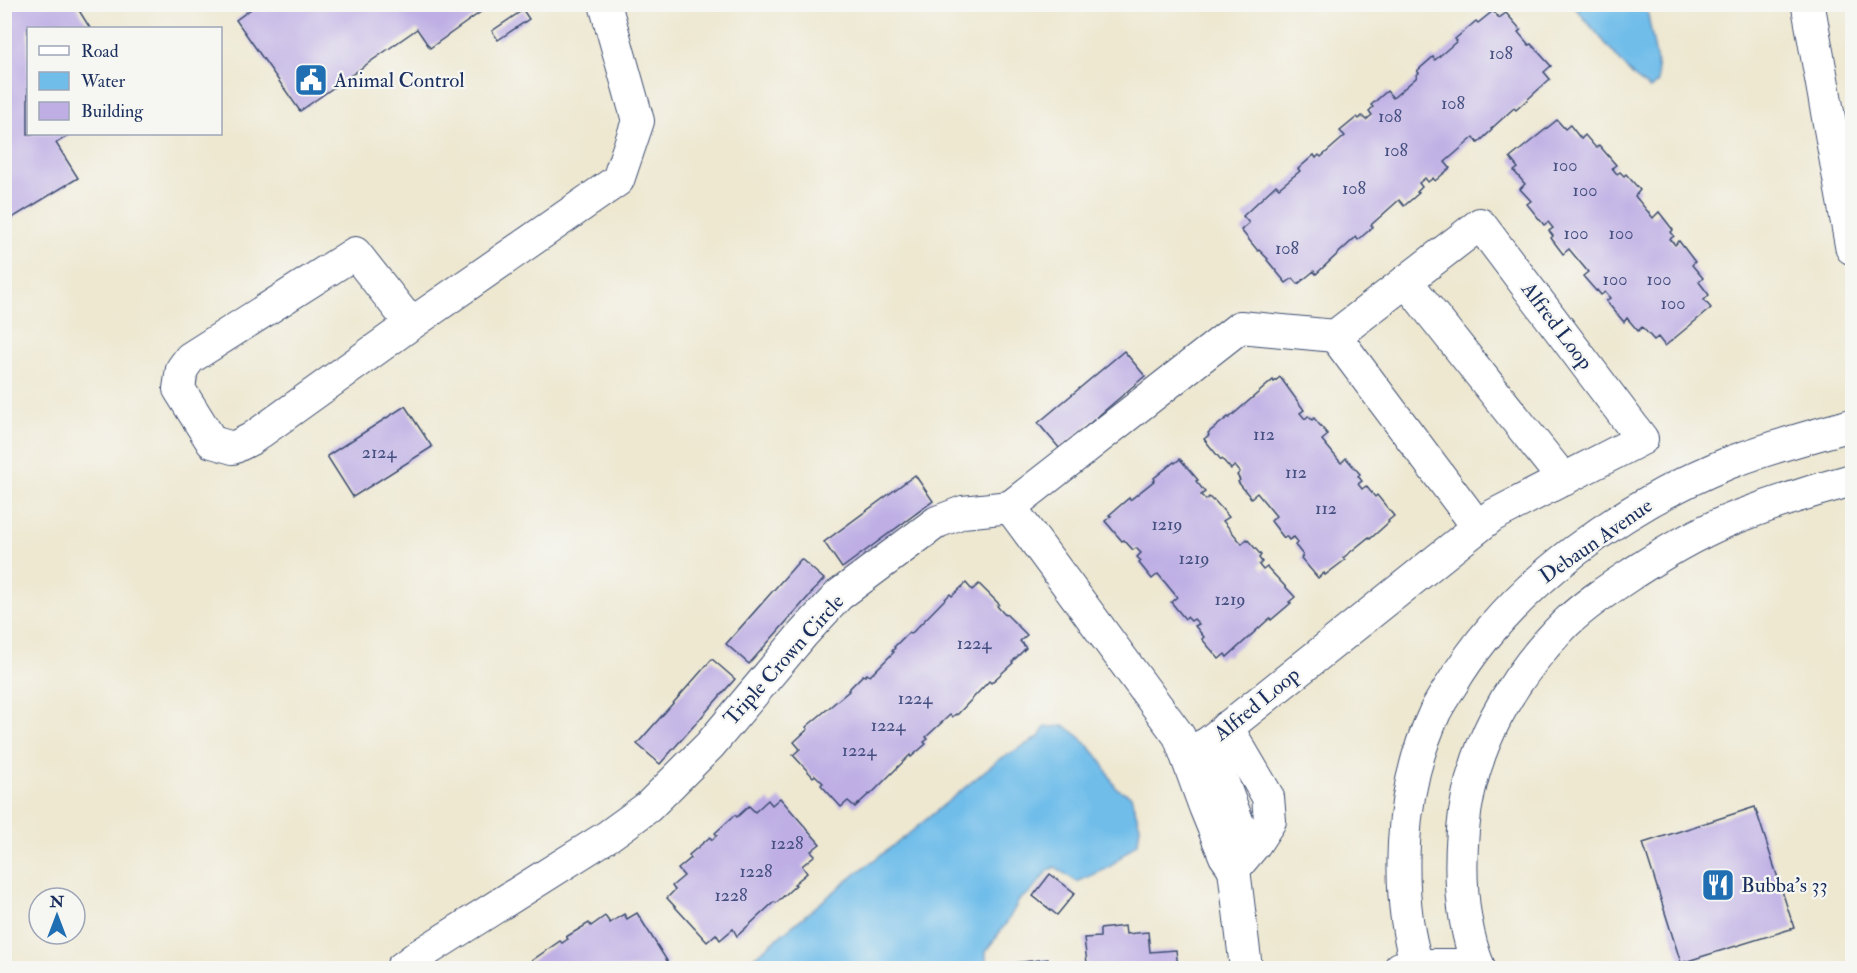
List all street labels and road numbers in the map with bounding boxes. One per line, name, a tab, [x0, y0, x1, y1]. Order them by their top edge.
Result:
street label: Alfred Loop	[1515, 276, 1599, 375]
street label: Debaun Avenue	[1534, 492, 1658, 590]
street label: Triple Crown Circle	[718, 588, 850, 731]
street label: Alfred Loop	[1208, 661, 1306, 748]

